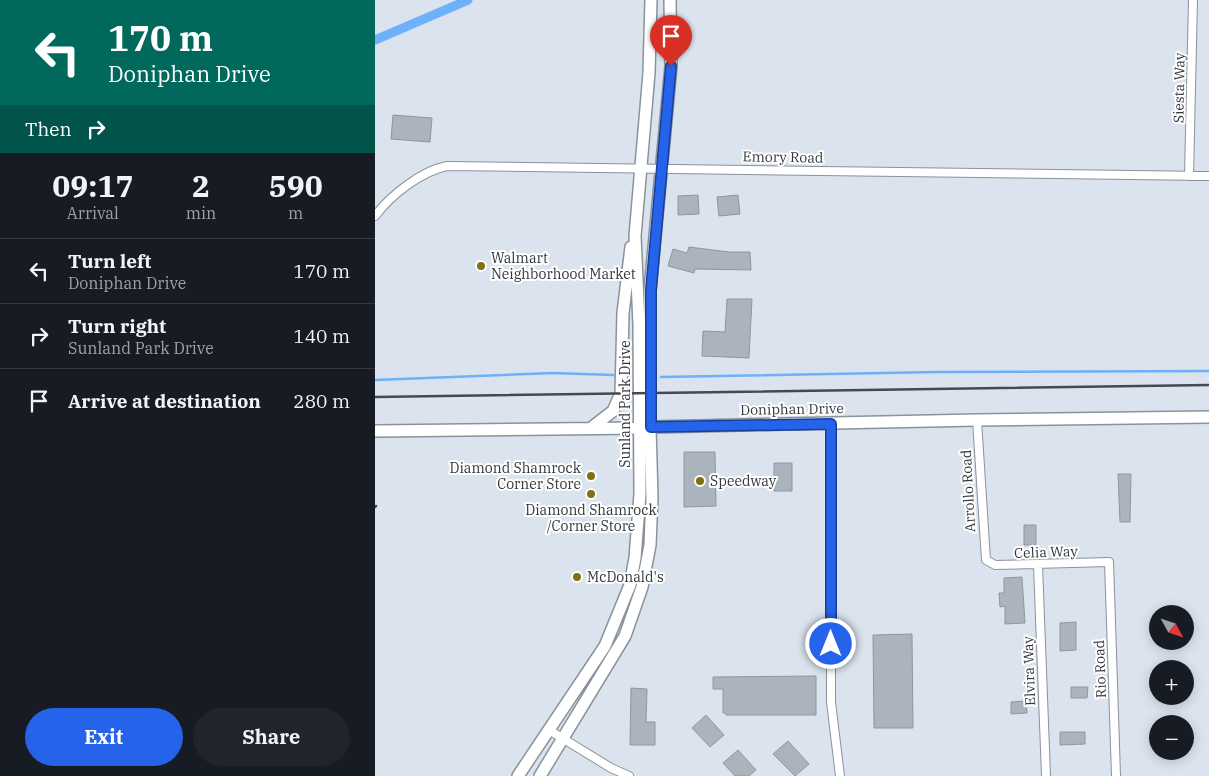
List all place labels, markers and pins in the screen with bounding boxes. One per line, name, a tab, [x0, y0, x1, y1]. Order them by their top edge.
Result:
pin	[650, 15, 692, 66]
place label: Walmart Neighborhood Market	[491, 249, 636, 283]
marker: Walmart Neighborhood Market	[475, 260, 487, 272]
place label: Diamond Shamrock Corner Store	[450, 459, 582, 493]
marker: Diamond Shamrock Corner Store	[585, 470, 597, 482]
place label: Speedway	[710, 472, 777, 490]
marker: Speedway	[694, 475, 706, 487]
marker: Diamond Shamrock /Corner Store	[585, 488, 597, 500]
place label: Diamond Shamrock /Corner Store	[525, 501, 658, 535]
place label: McDonald's	[587, 568, 664, 586]
marker: McDonald's	[571, 571, 583, 583]

